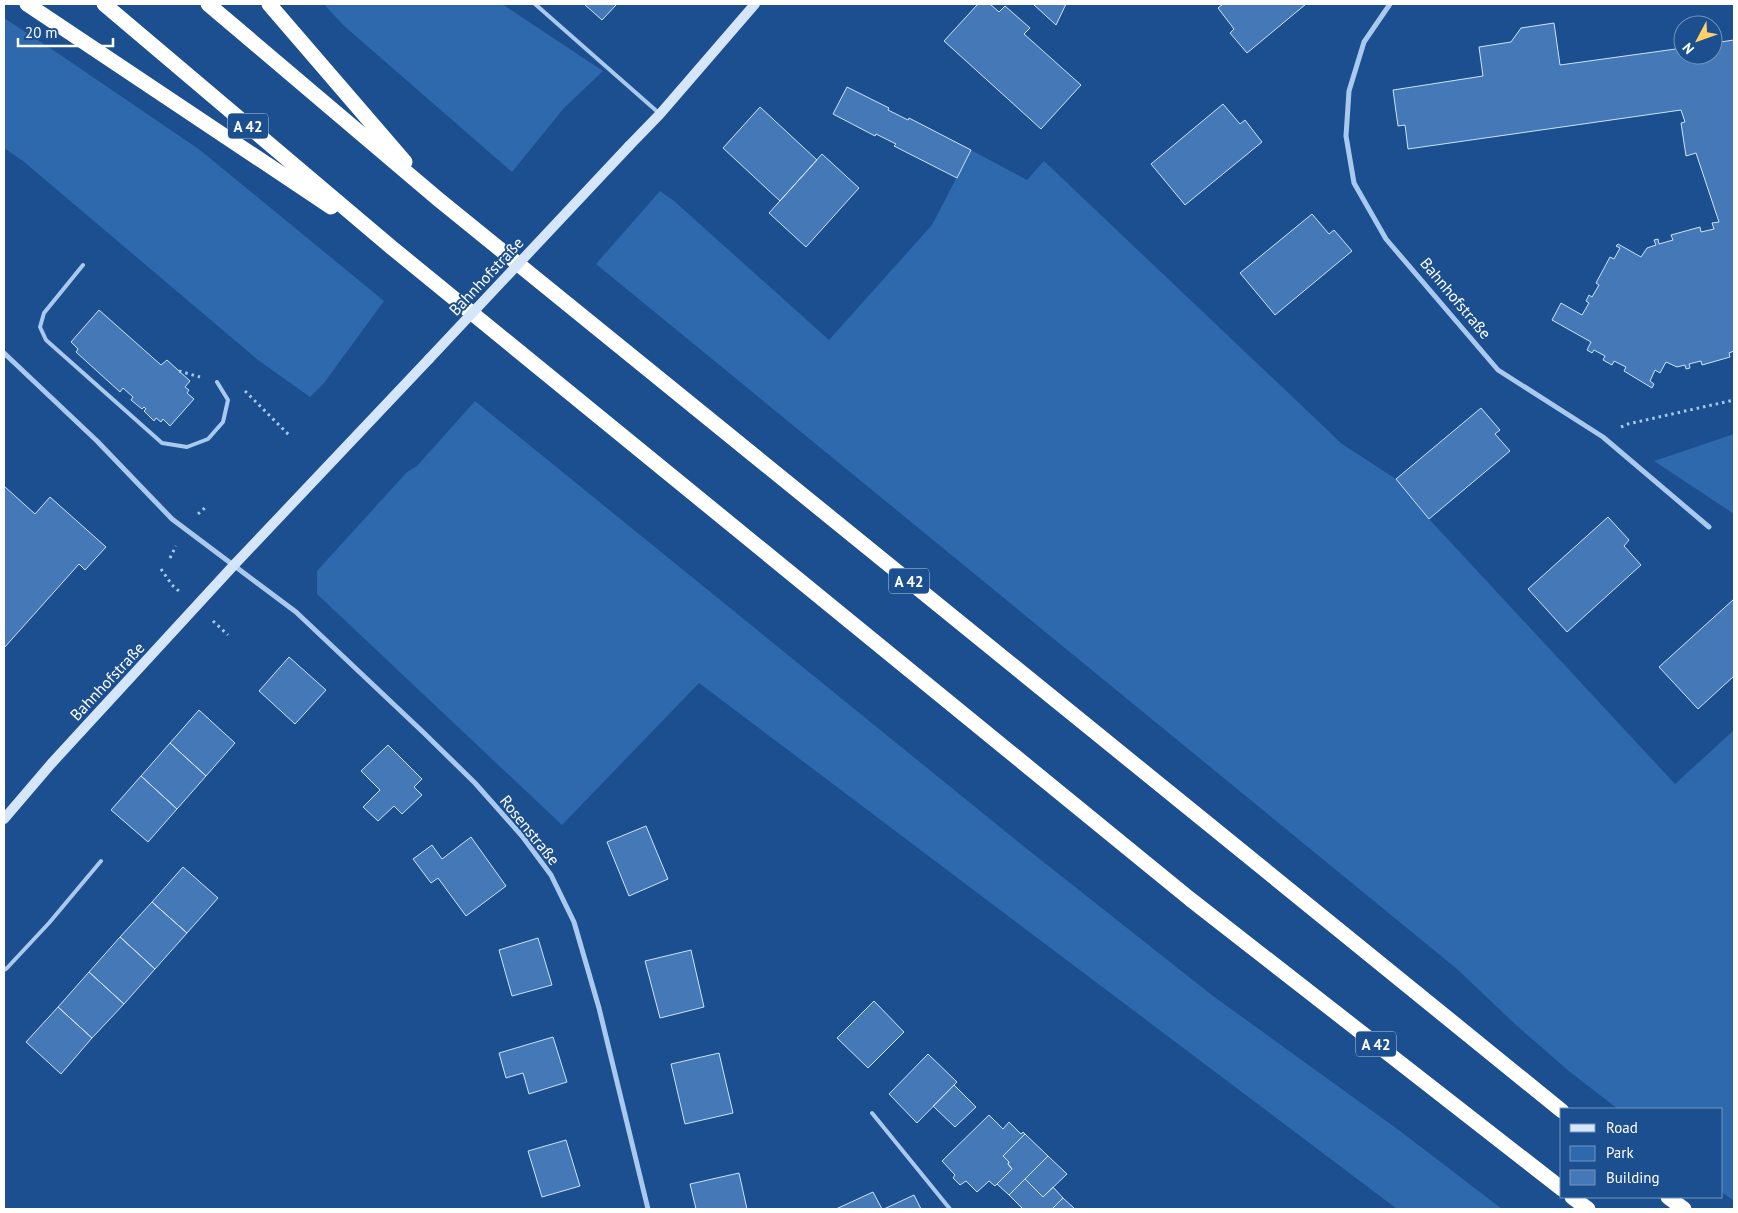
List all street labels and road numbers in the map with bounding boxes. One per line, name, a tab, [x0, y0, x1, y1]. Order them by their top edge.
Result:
road number: A 42	[228, 114, 268, 138]
street label: Bahnhofstraße	[445, 233, 527, 319]
street label: Bahnhofstraße	[1416, 253, 1496, 343]
road number: A 42	[889, 568, 929, 594]
street label: Bahnhofstraße	[66, 638, 148, 724]
street label: Rosenstraße	[496, 791, 564, 869]
road number: A 42	[1356, 1032, 1396, 1056]

